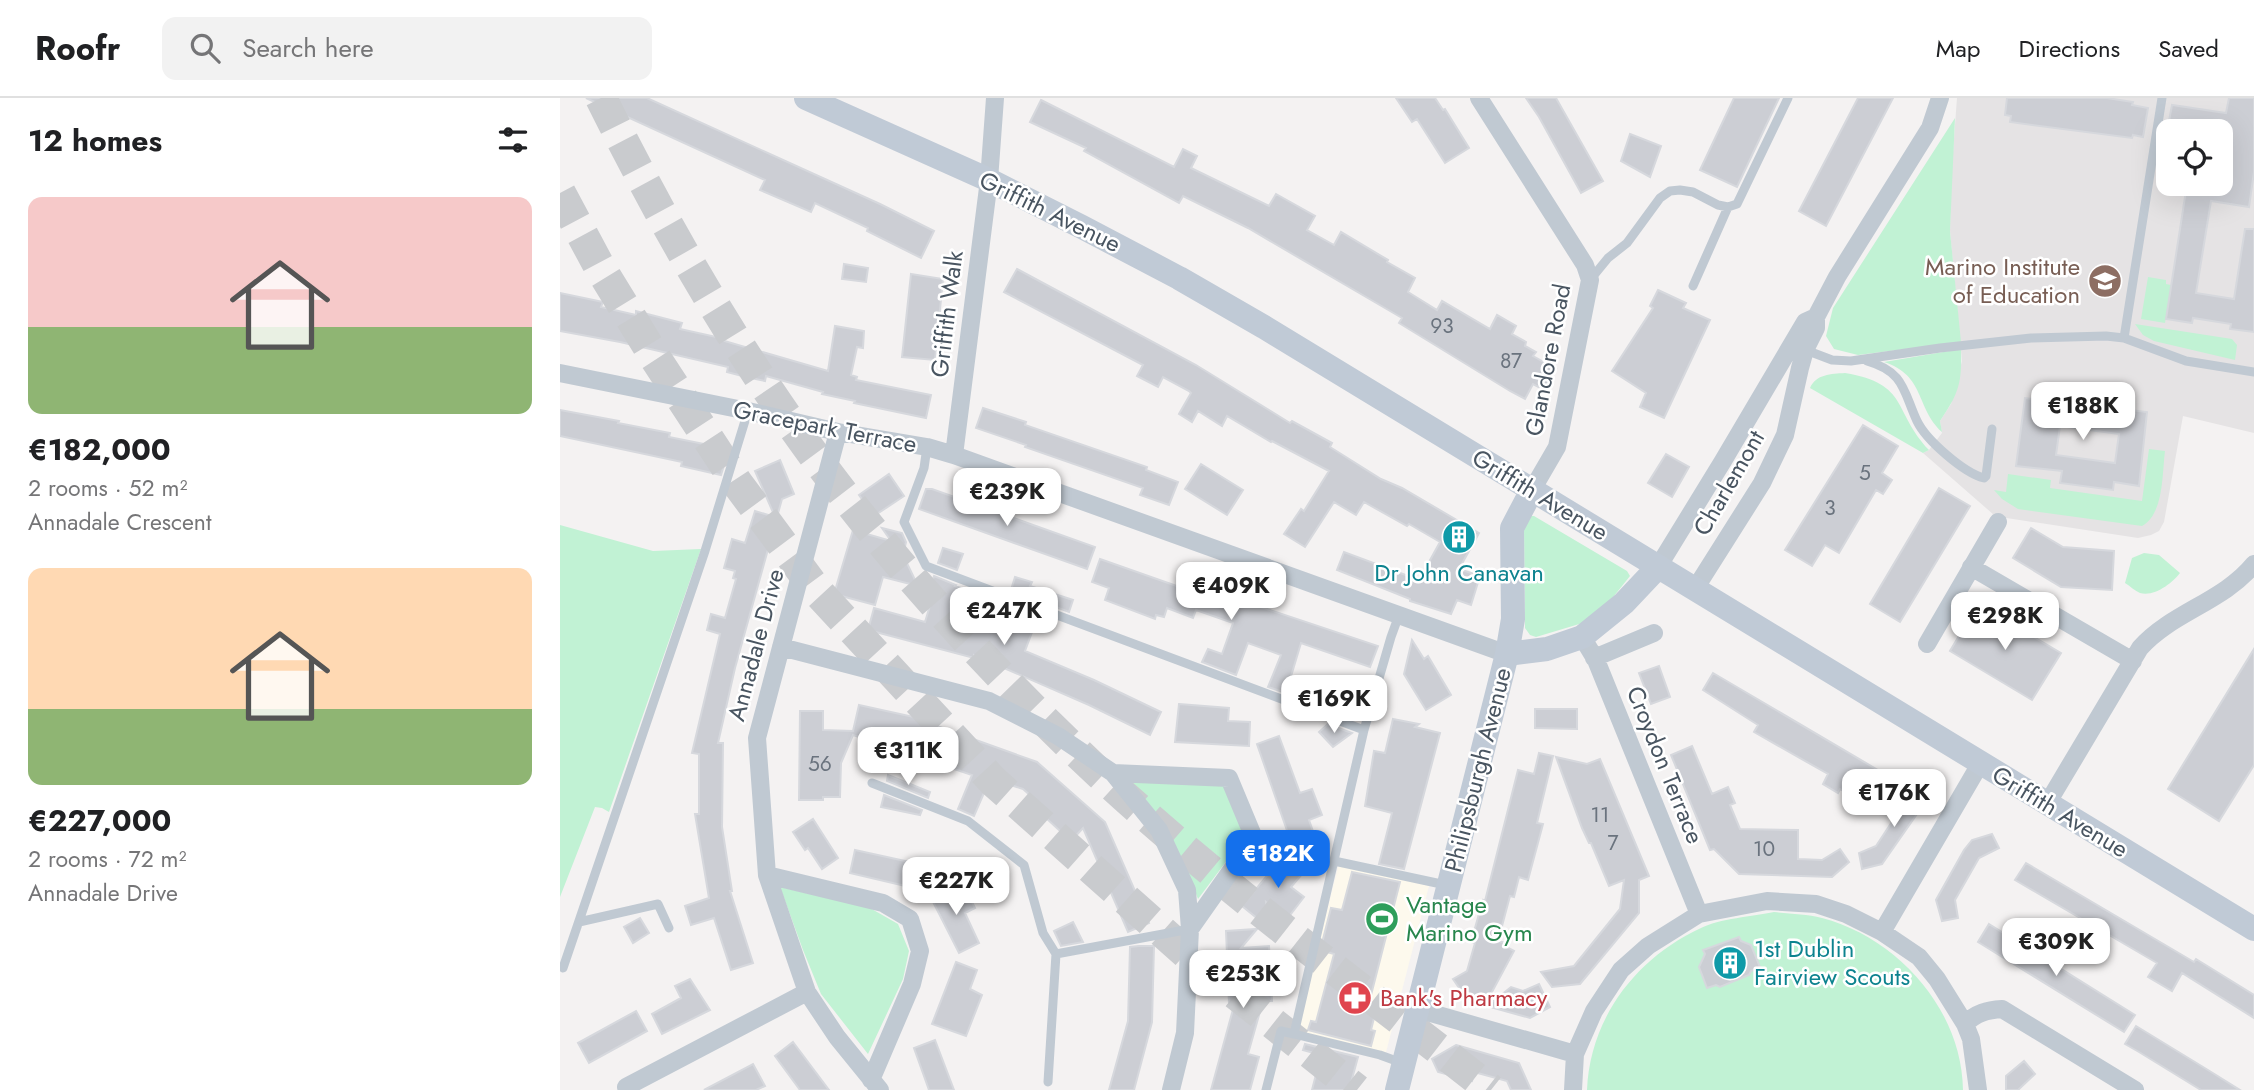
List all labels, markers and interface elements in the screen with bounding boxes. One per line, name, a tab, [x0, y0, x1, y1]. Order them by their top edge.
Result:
search box	[162, 17, 652, 80]
text: Roofr	[35, 25, 120, 72]
icon: search	[186, 29, 224, 67]
text: Search here	[242, 29, 374, 67]
text: Map	[1936, 31, 1981, 66]
text: Directions	[2019, 31, 2120, 66]
text: Saved	[2158, 31, 2219, 66]
text: 12 homes	[28, 119, 162, 162]
map controls	[2156, 119, 2233, 196]
button: locate	[2156, 119, 2233, 196]
icon: filters	[494, 121, 532, 159]
street label: Griffith Avenue	[974, 162, 1127, 261]
icon: home	[217, 242, 343, 368]
street label: Griffith Walk	[921, 248, 972, 379]
place label: Marino Institute of Education	[1925, 249, 2080, 312]
school or university icon: Marino Institute of Education	[2086, 262, 2124, 300]
street label: Glandore Road	[1516, 281, 1579, 439]
house number: 93	[1430, 311, 1454, 341]
house number: 87	[1500, 346, 1522, 376]
pin: €188K	[2034, 382, 2132, 442]
text: €188K	[2047, 388, 2119, 422]
street label: Gracepark Terrace	[730, 392, 920, 461]
street label: Charlemont	[1684, 423, 1773, 542]
text: €182,000	[28, 428, 171, 471]
street label: Griffith Avenue	[1466, 440, 1615, 549]
house number: 5	[1859, 458, 1871, 488]
pin: €239K	[958, 468, 1056, 528]
text: 2 rooms · 52 m²	[28, 471, 187, 505]
text: €239K	[969, 474, 1045, 508]
house number: 3	[1824, 493, 1836, 523]
text: Annadale Crescent	[28, 505, 211, 539]
building icon: Dr John Canavan	[1440, 518, 1478, 556]
place label: Dr John Canavan	[1374, 555, 1544, 590]
pin: €409K	[1182, 562, 1280, 622]
street label: Annadale Drive	[718, 565, 793, 725]
text: €409K	[1192, 568, 1270, 602]
pin: €247K	[955, 588, 1053, 647]
pin: €298K	[1956, 592, 2054, 652]
text: €247K	[966, 593, 1042, 627]
text: €298K	[1967, 598, 2043, 632]
icon: home	[217, 613, 343, 739]
street label: Philipsburgh Avenue	[1435, 664, 1520, 876]
pin: €169K	[1285, 676, 1383, 735]
text: €169K	[1297, 681, 1371, 715]
street label: Croydon Terrace	[1618, 681, 1713, 849]
pin: €311K	[859, 728, 957, 787]
text: €311K	[874, 733, 942, 767]
house number: 56	[808, 749, 832, 779]
street label: Griffith Avenue	[1986, 757, 2135, 866]
pin: €176K	[1845, 770, 1943, 829]
text: €176K	[1858, 775, 1930, 809]
text: €227,000	[28, 799, 171, 842]
house number: 11	[1591, 800, 1609, 830]
house number: 7	[1607, 828, 1619, 858]
pin: €182K	[1229, 830, 1327, 890]
house number: 10	[1753, 834, 1775, 864]
text: €182K	[1242, 836, 1314, 870]
text: 2 rooms · 72 m²	[28, 842, 187, 876]
pin: €227K	[907, 858, 1005, 917]
text: €227K	[918, 863, 994, 897]
text: Annadale Drive	[28, 876, 178, 910]
place label: Vantage Marino Gym	[1406, 887, 1533, 950]
sports icon: Vantage Marino Gym	[1363, 900, 1401, 938]
pin: €309K	[2007, 918, 2105, 978]
text: €309K	[2018, 924, 2094, 958]
place label: 1st Dublin Fairview Scouts	[1754, 931, 1910, 994]
building icon: 1st Dublin Fairview Scouts	[1711, 944, 1749, 982]
pin: €253K	[1194, 950, 1292, 1010]
text: €253K	[1205, 956, 1281, 990]
pharmacy icon: Bank's Pharmacy	[1336, 979, 1374, 1017]
place label: Bank's Pharmacy	[1380, 980, 1548, 1015]

